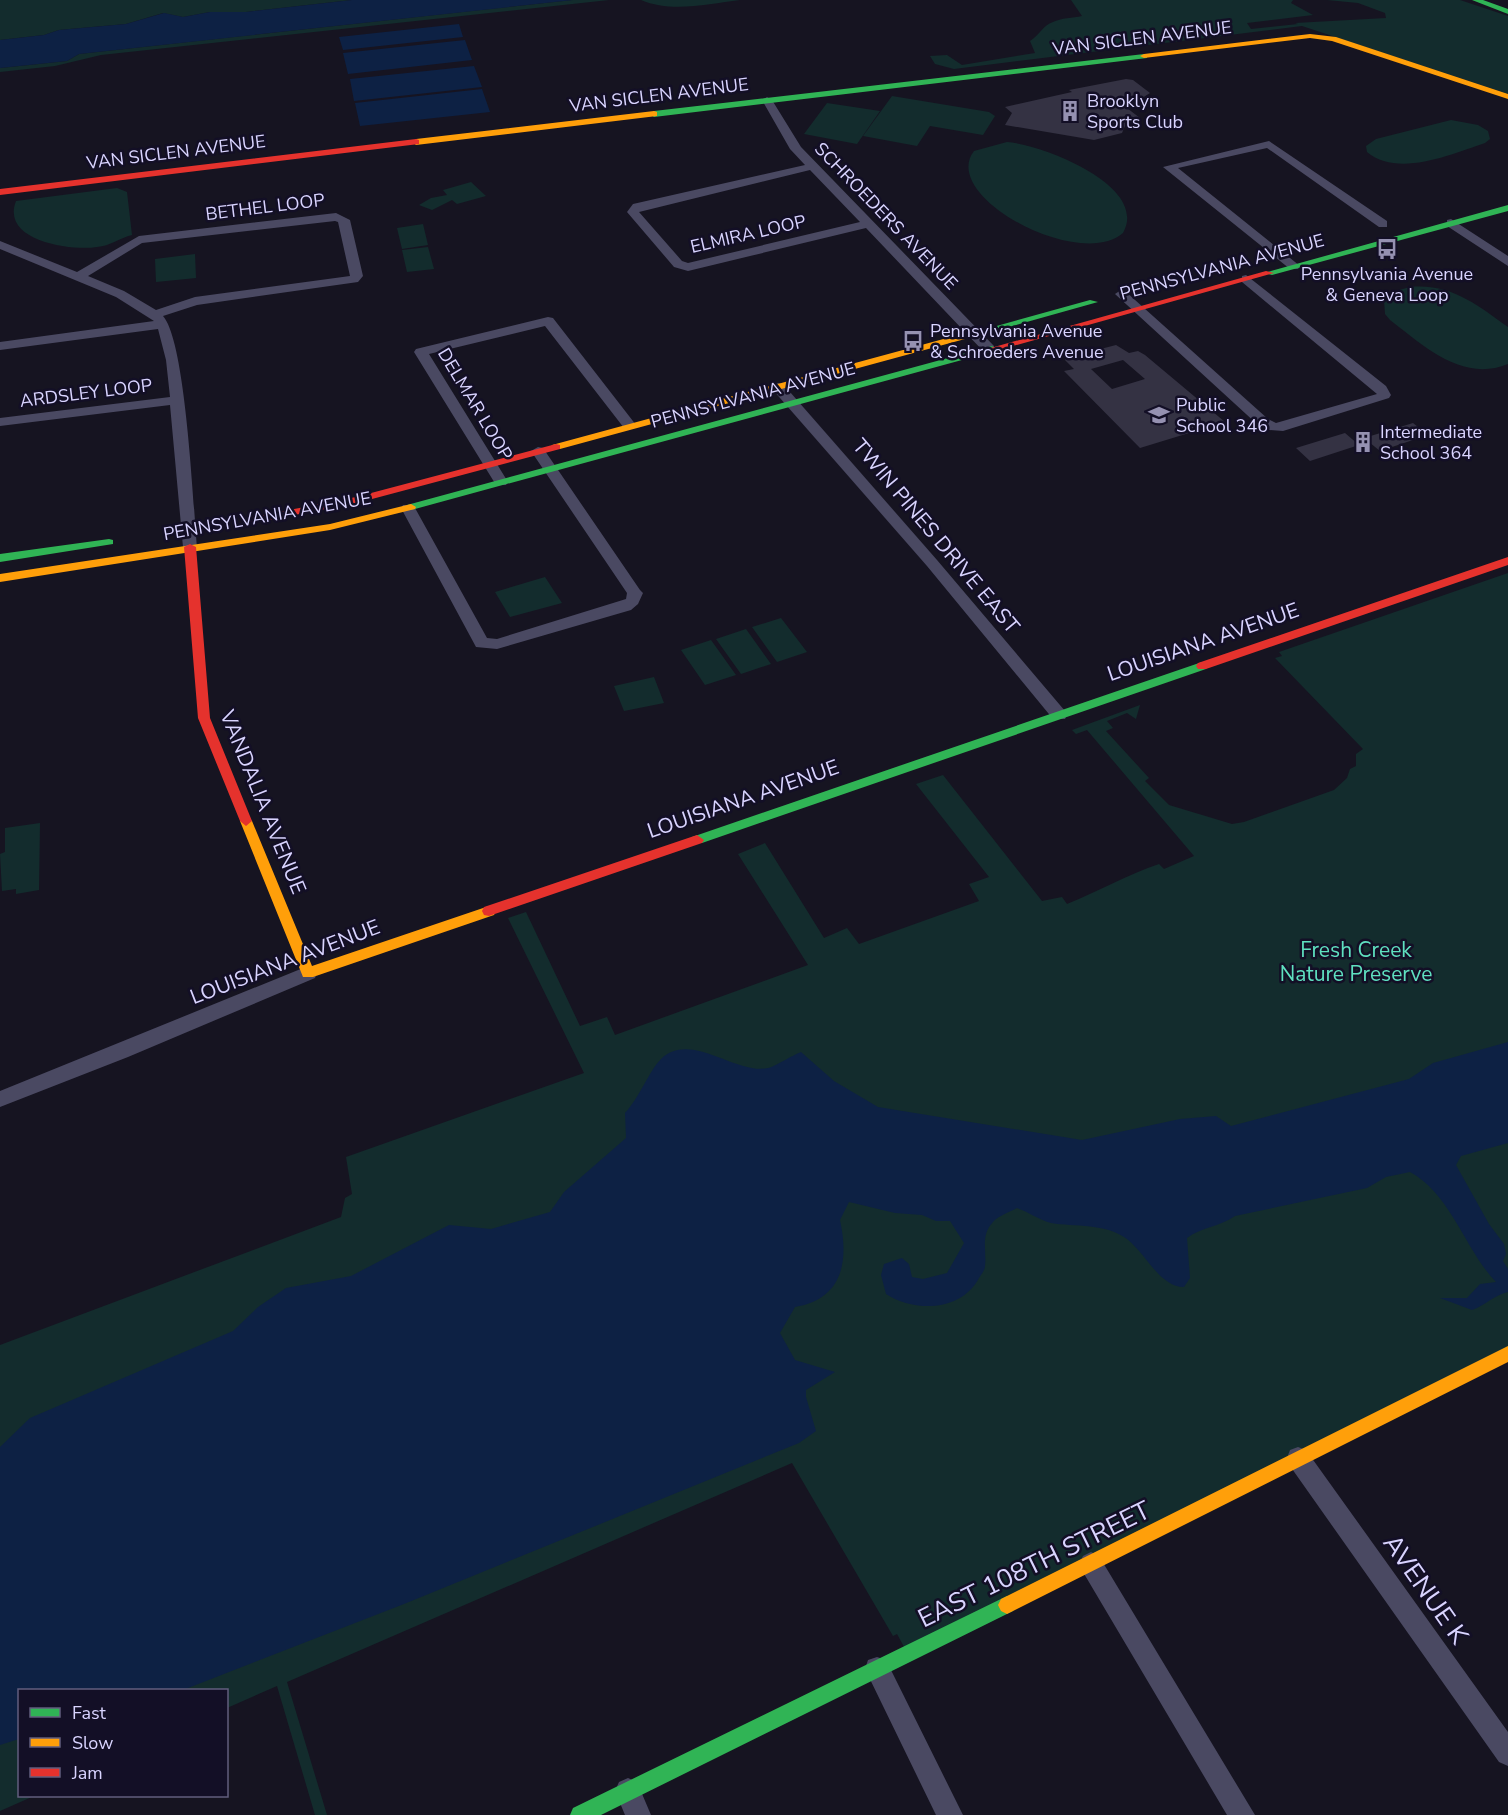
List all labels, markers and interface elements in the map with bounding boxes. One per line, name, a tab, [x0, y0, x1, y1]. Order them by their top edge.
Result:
street label: VAN SICLEN AVENUE	[1050, 15, 1233, 61]
street label: VAN SICLEN AVENUE	[567, 72, 750, 118]
place label: Brooklyn Sports Club	[1087, 89, 1183, 134]
building icon: Brooklyn Sports Club	[1058, 99, 1082, 123]
street label: VAN SICLEN AVENUE	[84, 129, 267, 175]
street label: SCHROEDERS AVENUE	[809, 137, 963, 295]
street label: BETHEL LOOP	[204, 188, 326, 226]
street label: ELMIRA LOOP	[688, 209, 808, 259]
street label: PENNSYLVANIA AVENUE	[1117, 228, 1327, 306]
bus stop icon: Pennsylvania Avenue & Geneva Loop	[1375, 237, 1399, 261]
place label: Pennsylvania Avenue & Geneva Loop	[1301, 262, 1473, 307]
place label: Pennsylvania Avenue & Schroeders Avenue	[930, 319, 1104, 364]
bus stop icon: Pennsylvania Avenue & Schroeders Avenue	[901, 329, 925, 353]
street label: DELMAR LOOP	[432, 343, 518, 465]
street label: PENNSYLVANIA AVENUE	[648, 356, 858, 434]
street label: ARDSLEY LOOP	[18, 373, 154, 413]
place label: Public School 346	[1176, 393, 1268, 438]
school or university icon: Public School 346	[1147, 403, 1171, 427]
place label: Intermediate School 364	[1380, 420, 1482, 465]
building icon: Intermediate School 364	[1351, 430, 1375, 454]
street label: TWIN PINES DRIVE EAST	[846, 433, 1026, 640]
street label: PENNSYLVANIA AVENUE	[161, 486, 373, 546]
street label: LOUISIANA AVENUE	[1103, 596, 1303, 688]
street label: VANDALIA AVENUE	[213, 705, 313, 898]
street label: LOUISIANA AVENUE	[643, 753, 843, 845]
street label: LOUISIANA AVENUE	[186, 913, 384, 1011]
park label: Fresh Creek Nature Preserve	[1280, 936, 1432, 988]
street label: EAST 108TH STREET	[912, 1493, 1157, 1636]
street label: AVENUE K	[1375, 1527, 1477, 1652]
legend	[18, 1689, 228, 1797]
text: Fast	[72, 1701, 107, 1725]
text: Slow	[72, 1731, 113, 1755]
text: Jam	[71, 1761, 103, 1785]

